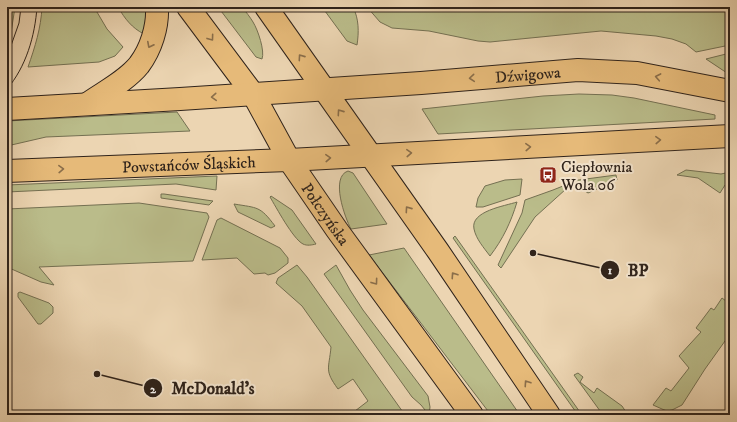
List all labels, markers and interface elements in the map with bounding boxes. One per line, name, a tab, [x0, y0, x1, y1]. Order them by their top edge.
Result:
one-way arrow	[206, 34, 213, 41]
one-way arrow	[147, 41, 155, 48]
one-way arrow	[298, 54, 306, 61]
street label: Dźwigowa	[494, 62, 562, 88]
one-way arrow	[654, 73, 661, 82]
one-way arrow	[469, 74, 476, 83]
one-way arrow	[211, 92, 217, 101]
one-way arrow	[337, 109, 345, 116]
one-way arrow	[655, 136, 661, 144]
one-way arrow	[525, 143, 531, 151]
one-way arrow	[406, 149, 412, 158]
street label: Powstańców Śląskich	[122, 152, 257, 178]
one-way arrow	[325, 153, 331, 162]
place label: Ciepłownia Wola 06	[560, 157, 632, 195]
one-way arrow	[58, 165, 64, 173]
bus stop icon: Ciepłownia Wola 06	[538, 165, 558, 185]
street label: Połczyńska	[297, 179, 354, 250]
one-way arrow	[405, 206, 413, 213]
callout: BP	[600, 256, 656, 285]
text: BP	[628, 260, 648, 282]
text: 1	[608, 263, 613, 278]
one-way arrow	[452, 273, 459, 280]
one-way arrow	[371, 278, 378, 285]
callout: McDonald's	[143, 374, 262, 403]
text: McDonald's	[171, 378, 255, 400]
one-way arrow	[524, 380, 532, 387]
text: 2	[150, 382, 157, 397]

